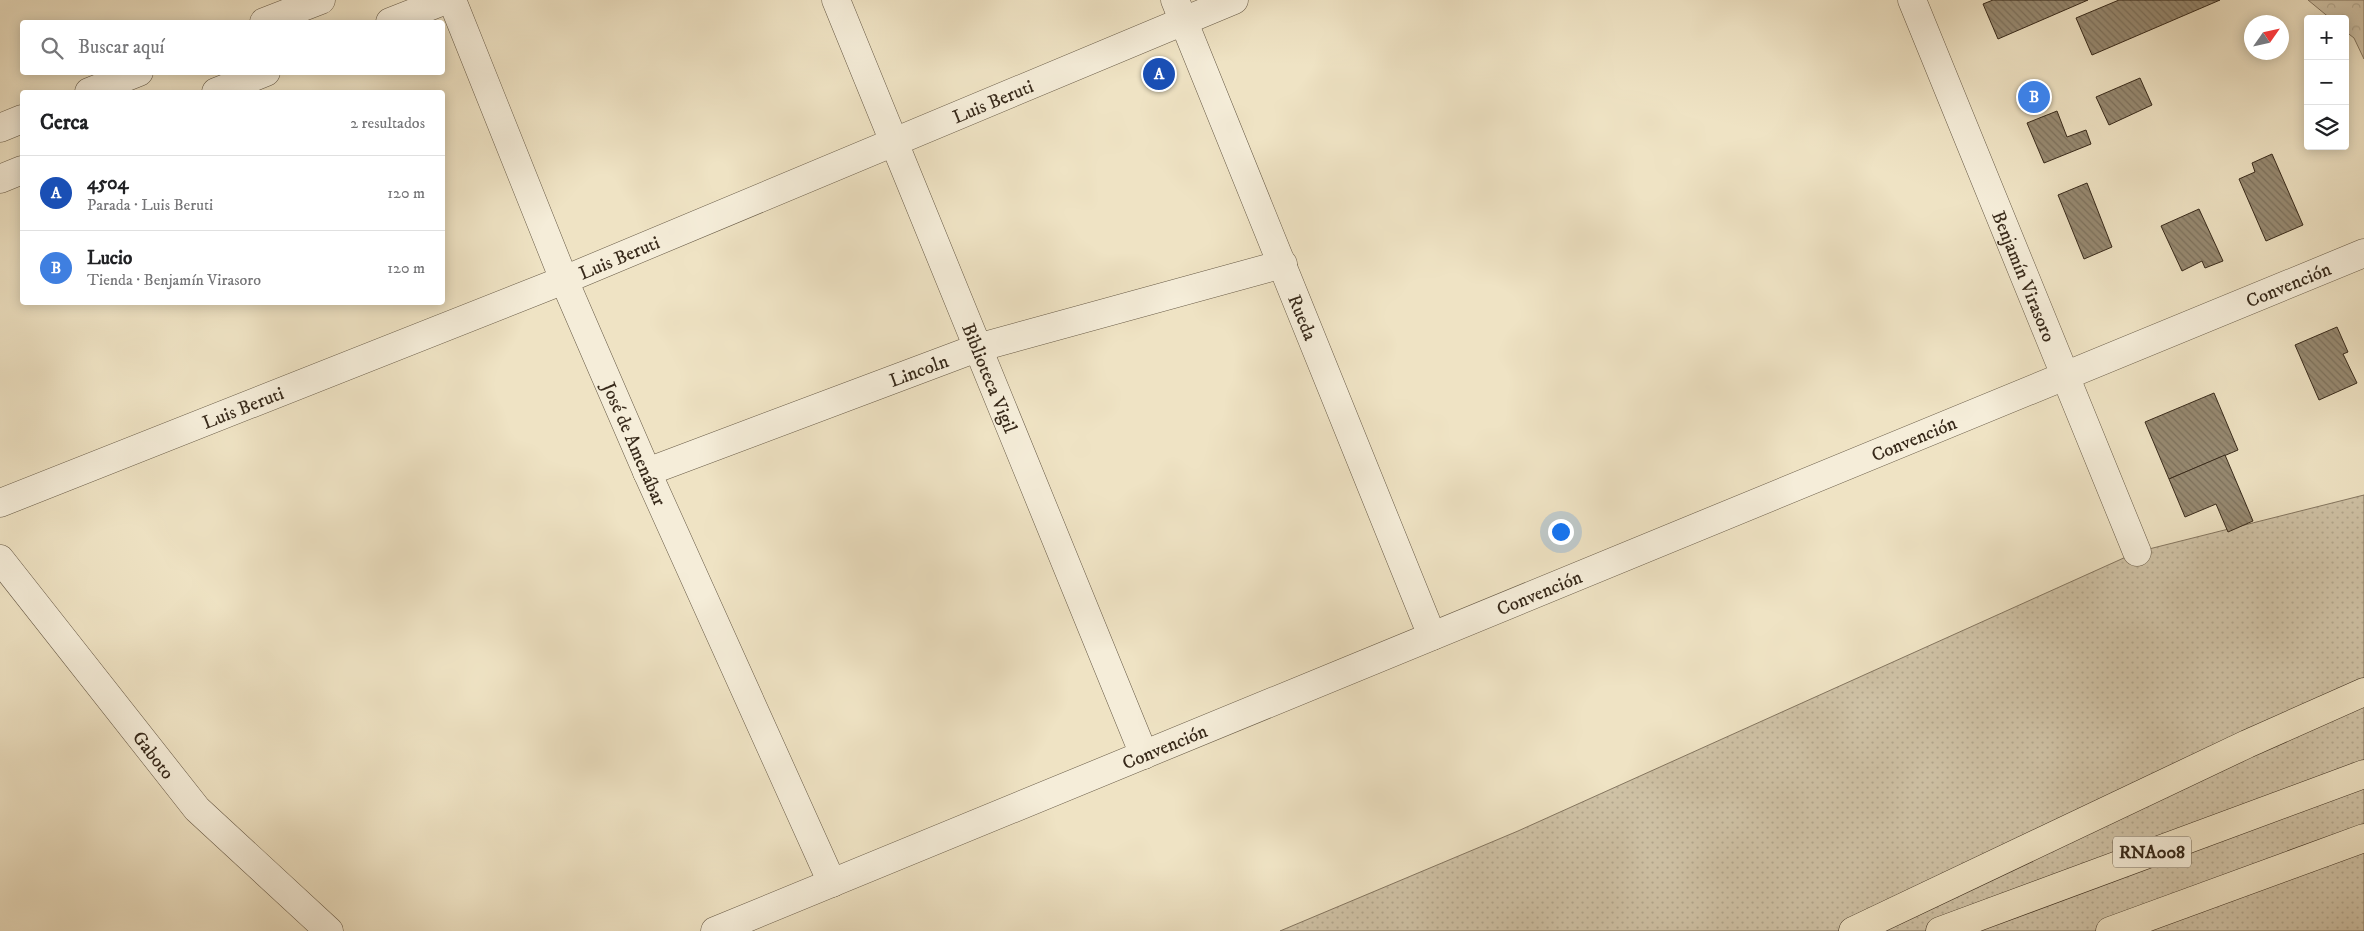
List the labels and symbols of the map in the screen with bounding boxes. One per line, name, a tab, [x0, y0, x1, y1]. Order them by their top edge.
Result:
north arrow	[2244, 15, 2289, 60]
pin: A	[1143, 55, 1175, 93]
street label: Luis Beruti	[949, 75, 1037, 129]
pin: B	[2018, 78, 2050, 116]
street label: Benjamín Virasoro	[1986, 208, 2060, 345]
street label: Luis Beruti	[576, 231, 663, 286]
street label: Convención	[2243, 258, 2335, 313]
street label: Rueda	[1282, 291, 1321, 344]
street label: Biblioteca Vigil	[956, 320, 1021, 437]
street label: Lincoln	[886, 350, 952, 393]
street label: José de Amenábar	[596, 377, 671, 510]
street label: Luis Beruti	[199, 382, 287, 435]
street label: Convención	[1868, 412, 1960, 467]
your location	[1548, 519, 1574, 545]
street label: Convención	[1494, 566, 1586, 621]
street label: Convención	[1119, 720, 1211, 775]
street label: Gaboto	[127, 727, 179, 784]
road number: RNA008	[2113, 836, 2191, 868]

